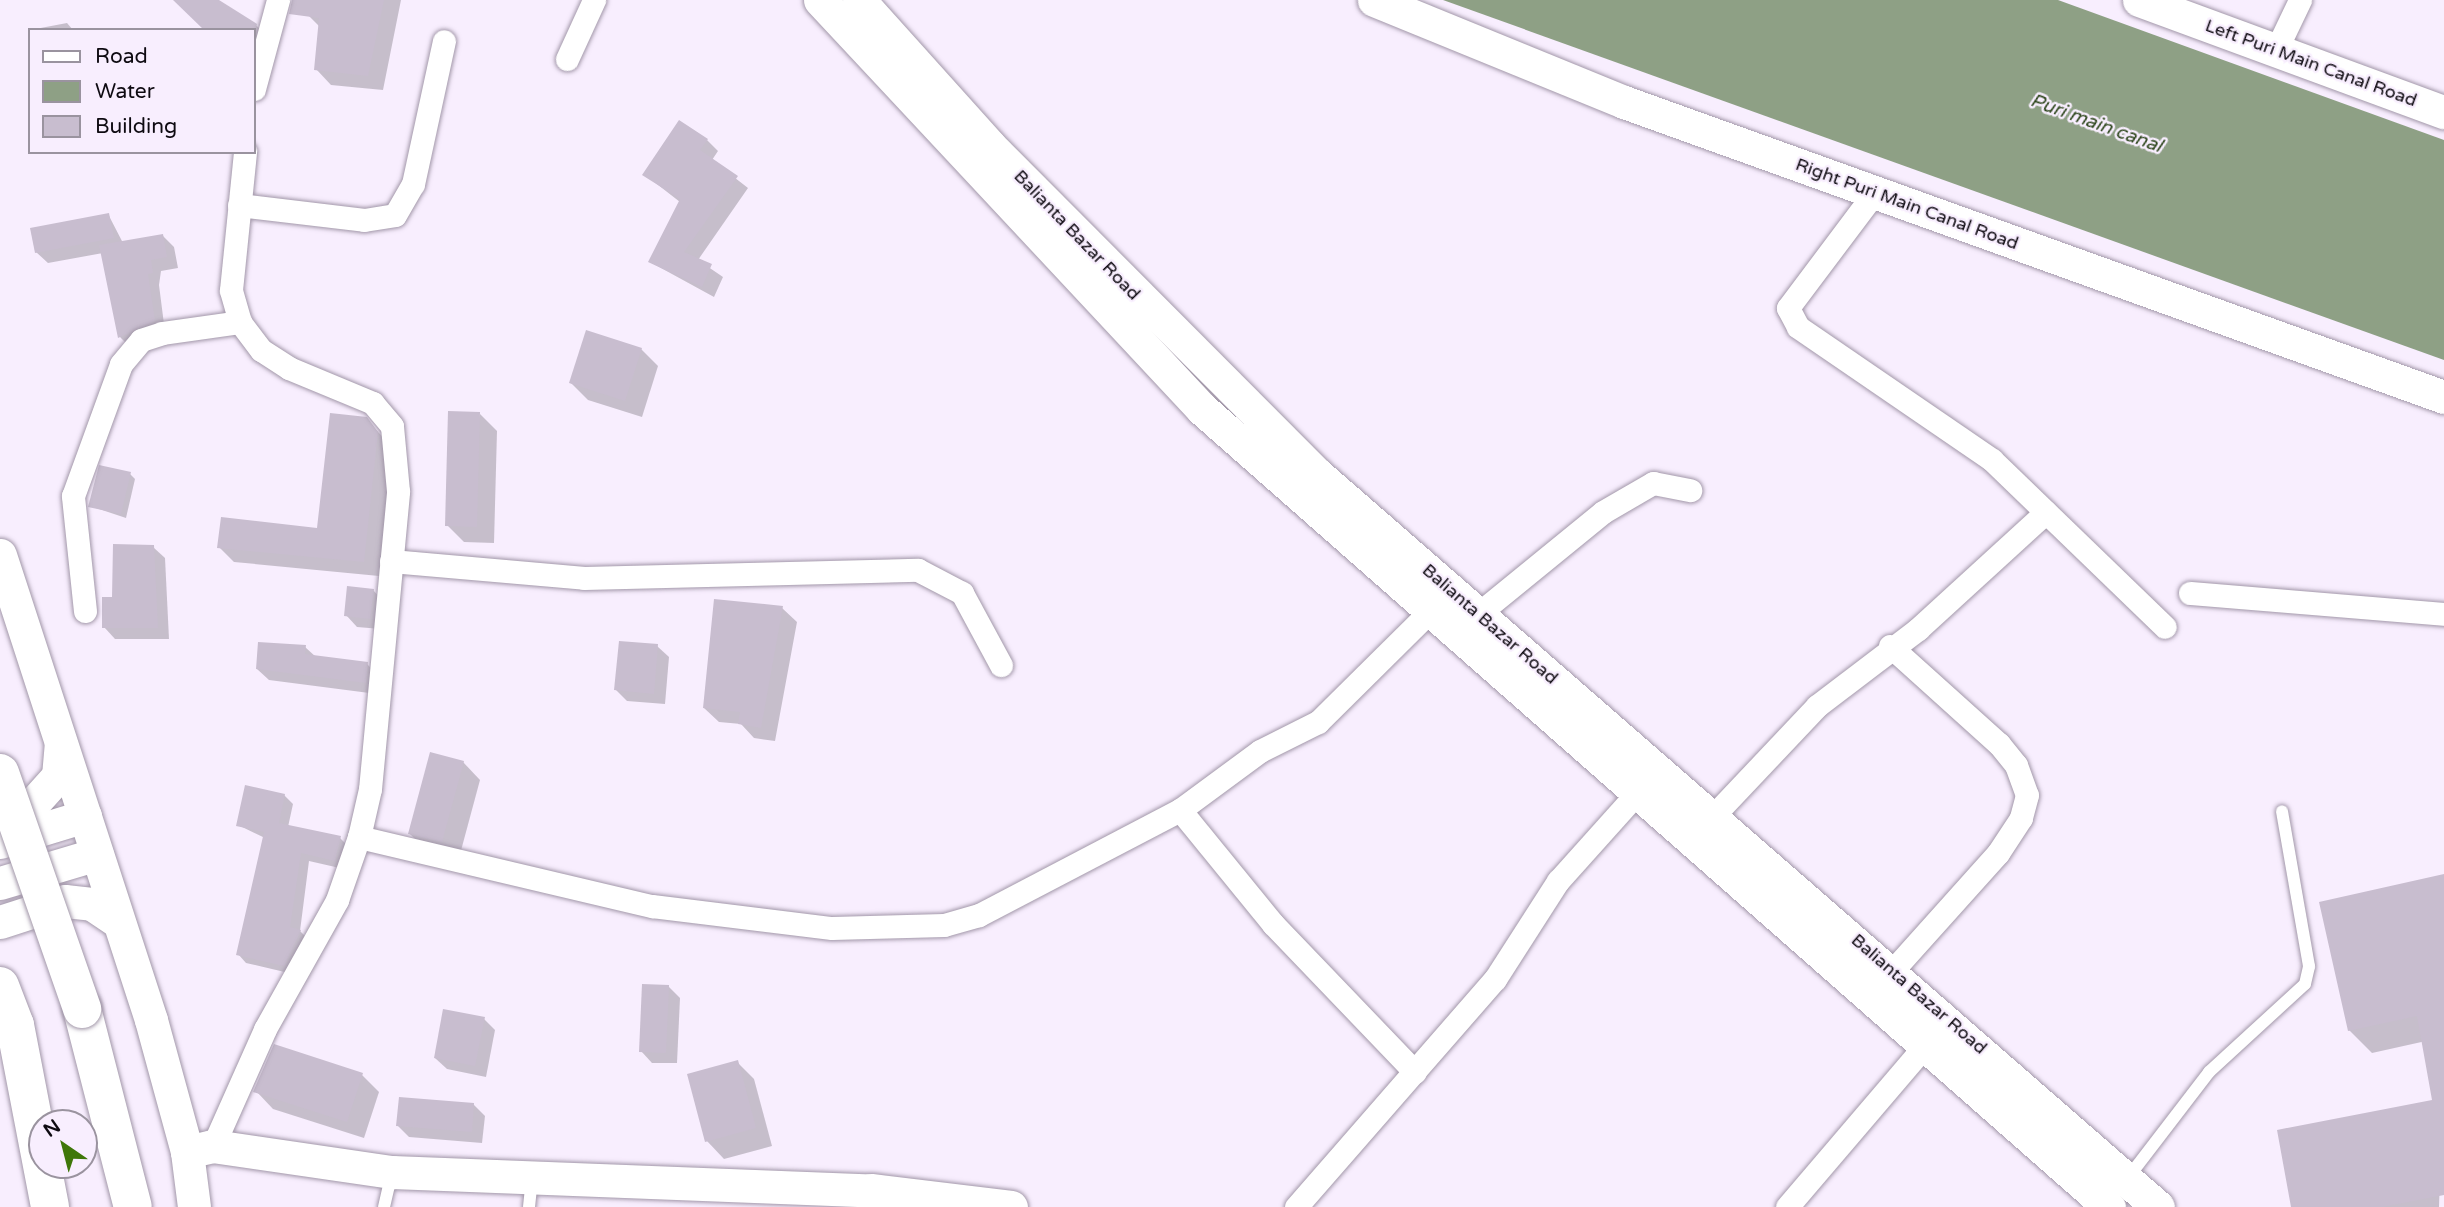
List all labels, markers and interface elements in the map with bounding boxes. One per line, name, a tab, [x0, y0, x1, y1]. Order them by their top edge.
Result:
street label: Left Puri Main Canal Road	[2202, 15, 2420, 111]
legend	[28, 28, 256, 154]
text: Road	[95, 44, 148, 69]
text: Water	[95, 79, 155, 104]
water label: Puri main canal	[2027, 90, 2165, 158]
text: Building	[95, 114, 177, 139]
street label: Right Puri Main Canal Road	[1793, 154, 2021, 254]
street label: Balianta Bazar Road	[1009, 165, 1145, 305]
street label: Balianta Bazar Road	[1418, 559, 1562, 689]
street label: Balianta Bazar Road	[1847, 929, 1991, 1059]
north arrow	[28, 1109, 98, 1179]
text: N	[40, 1115, 65, 1142]

